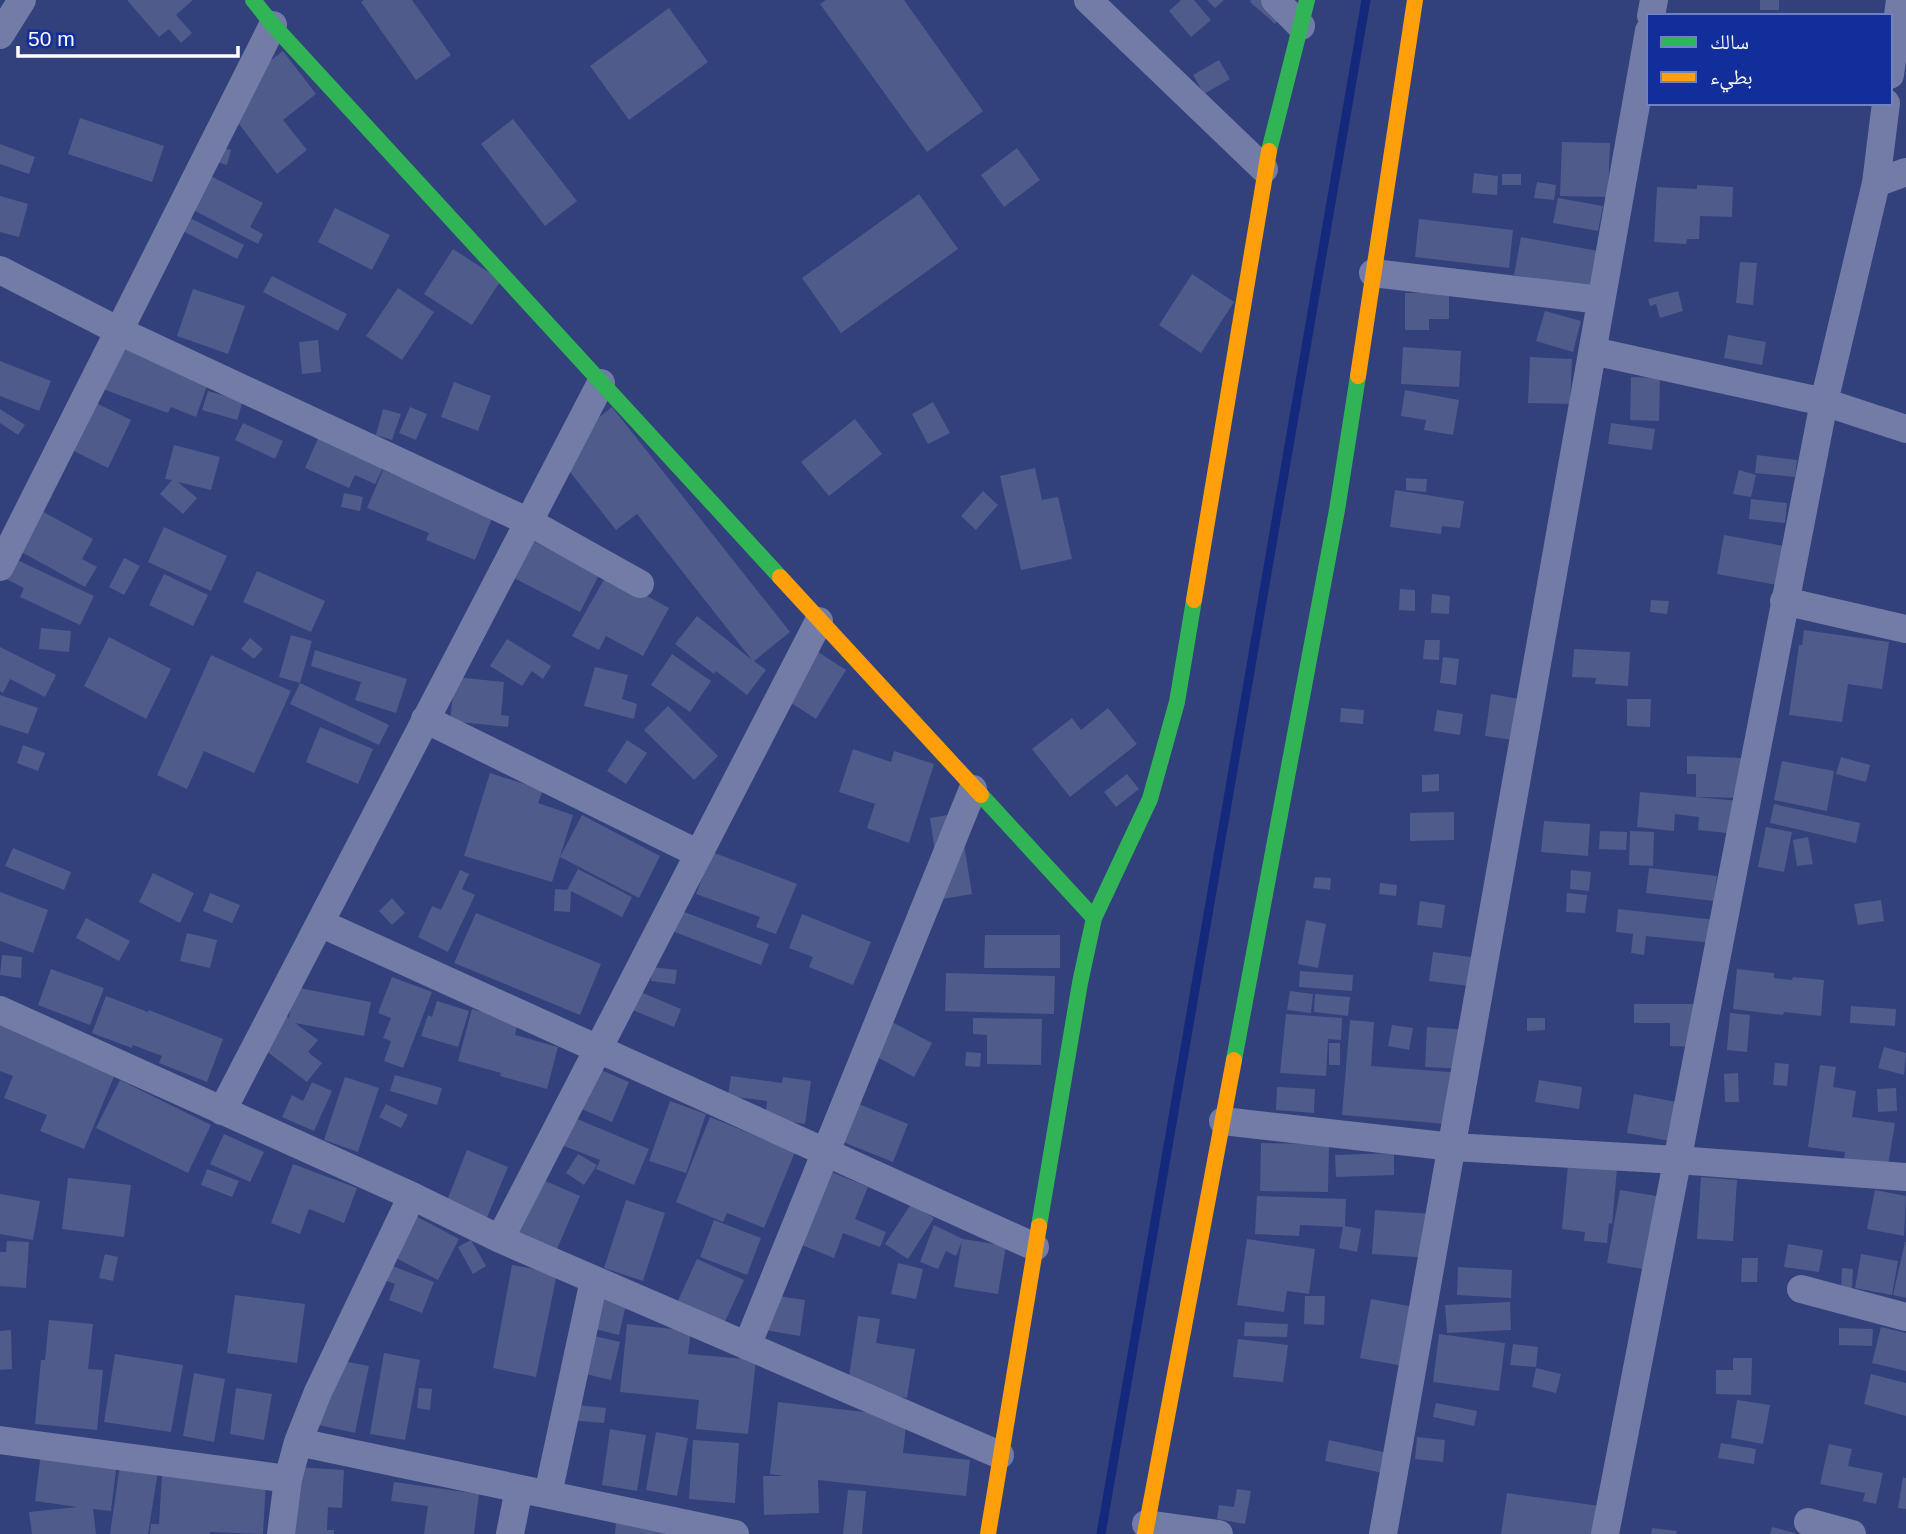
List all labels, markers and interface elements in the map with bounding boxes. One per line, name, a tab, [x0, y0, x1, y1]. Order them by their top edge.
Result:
scale bar	[18, 14, 238, 58]
legend	[1647, 14, 1892, 105]
text: 50 m	[28, 27, 75, 50]
text: سالك	[1710, 30, 1749, 53]
text: بطيء	[1710, 65, 1753, 93]

